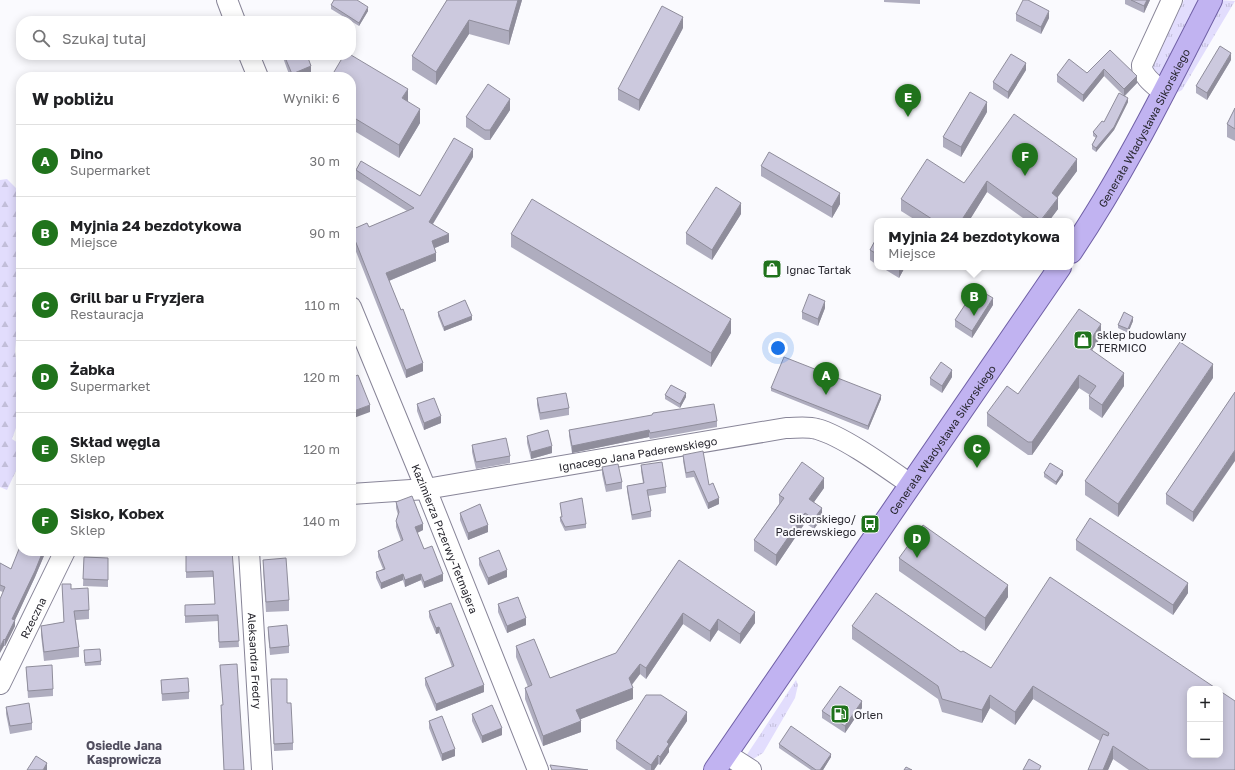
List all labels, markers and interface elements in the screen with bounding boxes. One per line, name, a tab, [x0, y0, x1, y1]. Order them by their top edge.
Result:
search box	[16, 16, 356, 60]
icon: search	[30, 27, 52, 49]
text: Szukaj tutaj	[62, 29, 146, 47]
street label: Generała Władysława Sikorskiego	[1095, 46, 1192, 209]
pin: E	[895, 84, 921, 117]
text: W pobliżu	[32, 88, 114, 109]
text: Wyniki: 6	[283, 90, 340, 106]
pin: F	[1012, 143, 1038, 176]
text: Dino	[70, 144, 103, 162]
text: A	[40, 153, 50, 169]
text: 30 m	[310, 153, 340, 169]
text: Supermarket	[70, 162, 151, 178]
text: Myjnia 24 bezdotykowa	[70, 216, 241, 234]
popup	[874, 218, 1074, 270]
text: B	[40, 225, 50, 241]
text: 90 m	[309, 225, 340, 241]
text: Myjnia 24 bezdotykowa	[888, 227, 1060, 245]
text: Miejsce	[70, 234, 117, 250]
text: Miejsce	[888, 245, 936, 261]
shop icon: Ignac Tartak	[761, 258, 783, 280]
place label: Ignac Tartak	[786, 263, 851, 276]
pin: B	[961, 283, 987, 316]
text: Grill bar u Fryzjera	[70, 288, 204, 306]
text: C	[40, 297, 50, 313]
text: 110 m	[305, 297, 340, 313]
text: Restauracja	[70, 306, 144, 322]
place label: sklep budowlany TERMICO	[1097, 328, 1186, 354]
shop icon: sklep budowlany TERMICO	[1072, 329, 1094, 351]
your location	[768, 338, 788, 358]
text: Żabka	[70, 360, 115, 378]
pin: A	[813, 362, 839, 395]
street label: Generała Władysława Sikorskiego	[886, 362, 998, 517]
text: D	[40, 369, 50, 385]
text: 120 m	[303, 369, 340, 385]
text: Supermarket	[70, 378, 151, 394]
text: Skład węgla	[70, 432, 160, 450]
street label: Ignacego Jana Paderewskiego	[558, 433, 718, 473]
pin: C	[964, 435, 990, 468]
text: E	[41, 441, 49, 457]
text: 120 m	[303, 441, 340, 457]
text: Sklep	[70, 450, 105, 466]
street label: Kazimierza Przerwy-Tetmajera	[410, 462, 481, 615]
text: Sisko, Kobex	[70, 504, 164, 522]
place label: Sikorskiego/ Paderewskiego	[775, 512, 856, 538]
text: F	[41, 513, 49, 529]
text: 140 m	[303, 513, 340, 529]
bus stop icon: Sikorskiego/ Paderewskiego	[859, 513, 881, 535]
text: Sklep	[70, 522, 105, 538]
pin: D	[904, 525, 930, 558]
street label: Rzeczna	[17, 595, 48, 640]
street label: Aleksandra Fredry	[246, 612, 265, 709]
map controls	[1187, 686, 1223, 758]
button: +	[1187, 686, 1223, 722]
fuel station icon: Orlen	[829, 703, 851, 725]
place label: Orlen	[854, 708, 883, 721]
button: −	[1187, 722, 1223, 758]
district label: Osiedle Jana Kasprowicza	[86, 738, 162, 767]

